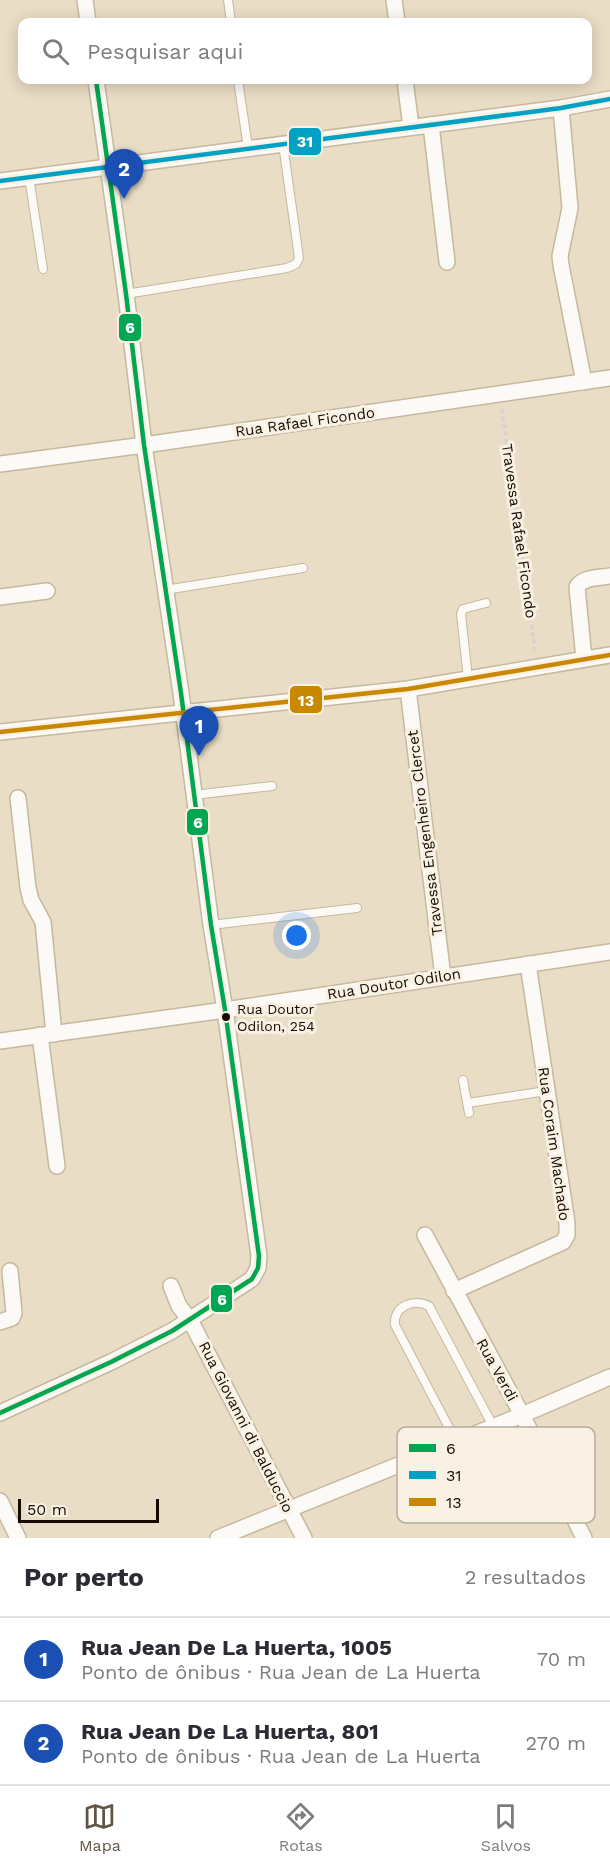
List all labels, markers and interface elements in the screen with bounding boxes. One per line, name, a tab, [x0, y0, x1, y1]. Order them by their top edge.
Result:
search box	[18, 18, 592, 84]
icon: search	[39, 35, 72, 68]
text: Pesquisar aqui	[87, 39, 243, 64]
line badge: 31	[288, 127, 322, 156]
text: 31	[297, 132, 313, 151]
pin: 2	[104, 150, 144, 199]
line badge: 6	[118, 313, 142, 342]
text: 6	[125, 318, 135, 337]
street label: Rua Rafael Ficondo	[234, 403, 376, 441]
street label: Travessa Rafael Ficondo	[498, 443, 540, 619]
line badge: 13	[289, 685, 323, 714]
text: 13	[298, 691, 314, 710]
pin: 1	[180, 706, 218, 756]
street label: Travessa Engenheiro Clercet	[403, 729, 447, 937]
line badge: 6	[186, 808, 209, 836]
text: 6	[193, 813, 203, 832]
your location	[282, 921, 311, 950]
street label: Rua Doutor Odilon	[326, 965, 462, 1003]
place label: Rua Doutor Odilon, 254	[237, 1001, 315, 1034]
marker: Rua Doutor Odilon, 254	[220, 1011, 232, 1023]
street label: Rua Coraim Machado	[534, 1066, 574, 1222]
line badge: 6	[210, 1284, 233, 1313]
text: 6	[217, 1290, 227, 1309]
street label: Rua Verdi	[472, 1336, 522, 1404]
street label: Rua Giovanni di Balduccio	[195, 1338, 297, 1516]
legend	[397, 1427, 595, 1523]
text: 6	[446, 1439, 456, 1458]
text: 31	[446, 1466, 462, 1485]
text: 13	[446, 1493, 462, 1512]
scale bar	[18, 1496, 159, 1524]
text: 50 m	[27, 1500, 67, 1519]
text: Por perto	[24, 1562, 144, 1592]
text: 2 resultados	[465, 1565, 586, 1589]
text: Rua Jean De La Huerta, 1005	[81, 1635, 392, 1660]
text: 1	[39, 1647, 48, 1671]
text: 70 m	[537, 1647, 586, 1671]
text: Ponto de ônibus · Rua Jean de La Huerta	[81, 1660, 481, 1684]
text: Rua Jean De La Huerta, 801	[81, 1719, 379, 1744]
text: 2	[38, 1731, 49, 1755]
text: 270 m	[526, 1731, 586, 1755]
text: Ponto de ônibus · Rua Jean de La Huerta	[81, 1744, 481, 1768]
tab: Mapa	[79, 1800, 121, 1855]
tab: Rotas	[279, 1800, 323, 1855]
tab: Salvos	[481, 1800, 531, 1855]

